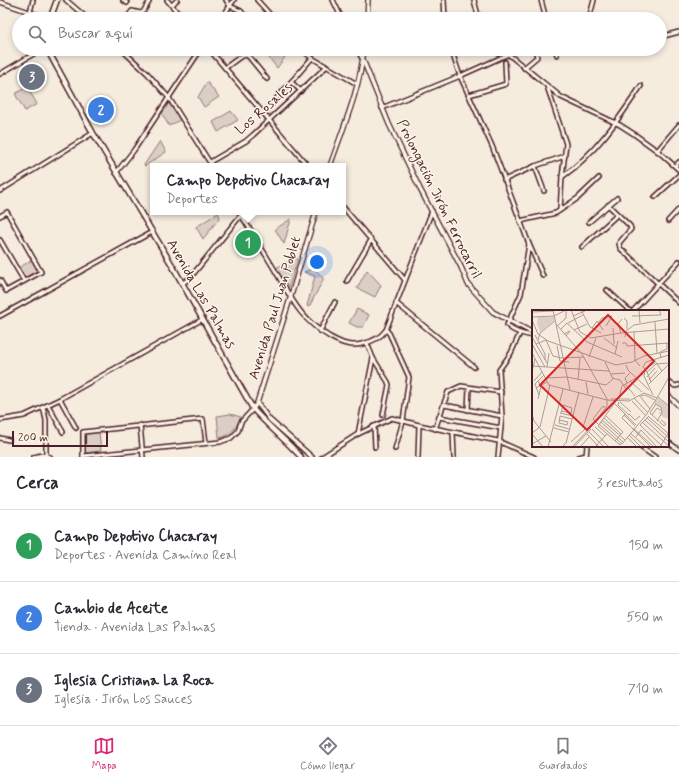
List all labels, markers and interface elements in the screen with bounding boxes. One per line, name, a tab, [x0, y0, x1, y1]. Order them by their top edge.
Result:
search box	[12, 12, 667, 56]
icon: search	[26, 23, 48, 45]
text: Buscar aquí	[58, 24, 133, 44]
pin: 3	[19, 62, 45, 92]
street label: Los Rosales	[232, 79, 297, 139]
pin: 2	[88, 95, 114, 125]
street label: Prolongación Jirón Ferrocarril	[392, 117, 485, 282]
popup	[150, 163, 346, 215]
text: Campo Depotivo Chacaray	[166, 171, 330, 191]
text: Deportes	[166, 191, 218, 208]
pin: 1	[235, 228, 261, 258]
street label: Avenida Paul Juan Poblet	[245, 234, 305, 382]
street label: Avenida Las Palmas	[162, 236, 240, 352]
your location	[307, 252, 327, 272]
inset map	[532, 310, 669, 447]
scale bar	[12, 429, 108, 448]
text: 200 m	[18, 431, 48, 445]
text: Cerca	[16, 472, 59, 494]
text: 3 resultados	[597, 475, 663, 492]
text: Campo Depotivo Chacaray	[54, 527, 217, 547]
text: 1	[26, 537, 32, 554]
text: 150 m	[629, 537, 663, 554]
text: Deportes · Avenida Camino Real	[54, 547, 236, 564]
text: Cambio de Aceite	[54, 599, 168, 619]
text: 2	[26, 609, 32, 626]
text: 550 m	[627, 609, 663, 626]
text: Tienda · Avenida Las Palmas	[54, 619, 215, 636]
text: Iglesia Cristiana La Roca	[54, 671, 214, 691]
text: 3	[26, 681, 32, 698]
text: 710 m	[628, 681, 663, 698]
text: Iglesia · Jirón Los Sauces	[54, 691, 192, 708]
tab: Mapa	[92, 735, 117, 773]
tab: Cómo llegar	[300, 735, 355, 773]
tab: Guardados	[538, 735, 587, 773]

